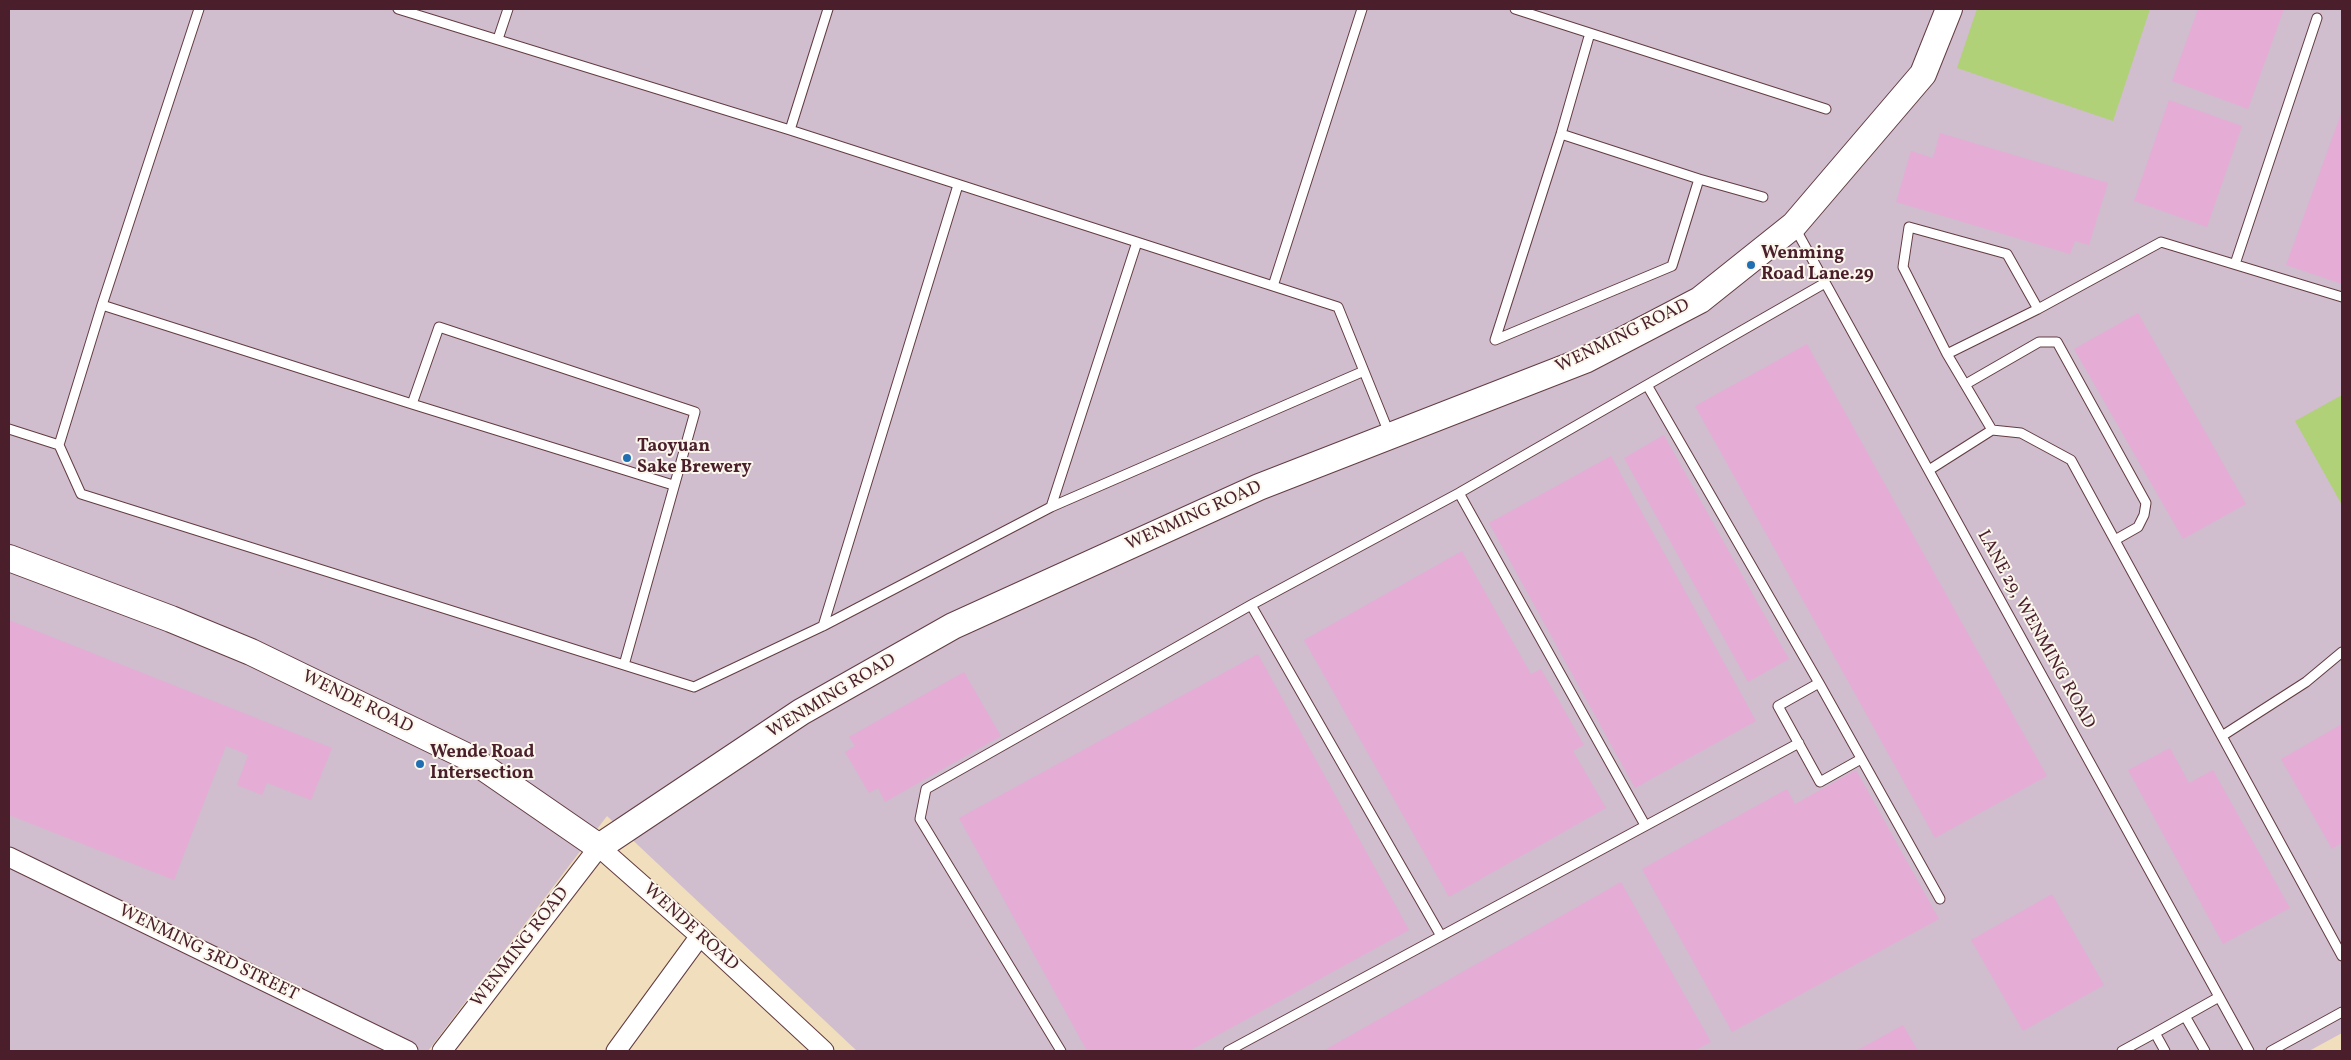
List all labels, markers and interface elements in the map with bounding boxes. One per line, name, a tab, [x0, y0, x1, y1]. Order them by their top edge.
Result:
place label: Wenming Road Lane.29	[1761, 244, 1874, 286]
marker: Wenming Road Lane.29	[1745, 259, 1757, 271]
street label: WENMING ROAD	[1552, 295, 1694, 379]
place label: Taoyuan Sake Brewery	[637, 437, 752, 479]
marker: Taoyuan Sake Brewery	[621, 452, 633, 464]
street label: WENMING ROAD	[1123, 477, 1265, 557]
street label: LANE 29, WENMING ROAD	[1971, 527, 2099, 733]
street label: WENMING ROAD	[764, 650, 900, 744]
street label: WENDE ROAD	[298, 667, 416, 739]
place label: Wende Road Intersection	[430, 743, 534, 786]
marker: Wende Road Intersection	[414, 758, 426, 770]
street label: WENDE ROAD	[638, 880, 742, 976]
street label: WENMING ROAD	[467, 884, 575, 1012]
street label: WENMING 3RD STREET	[115, 901, 301, 1007]

